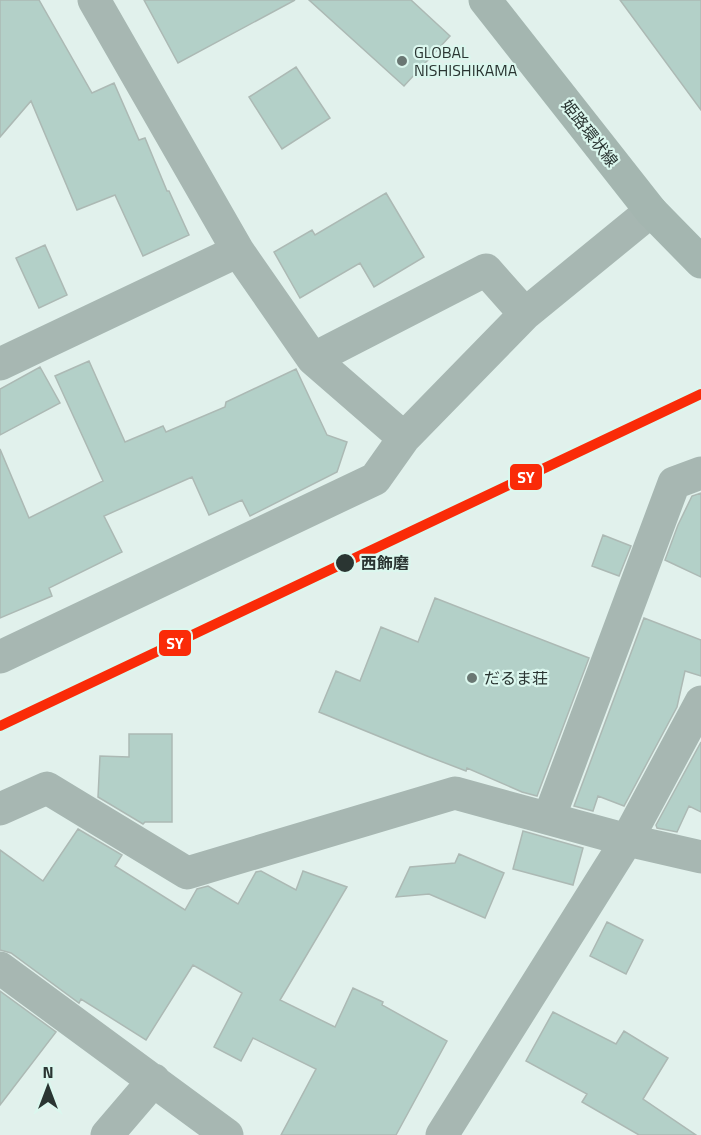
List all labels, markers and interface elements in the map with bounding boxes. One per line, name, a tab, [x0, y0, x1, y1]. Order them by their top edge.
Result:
place label: GLOBAL NISHISHIKAMA	[414, 40, 518, 82]
marker: GLOBAL NISHISHIKAMA	[395, 54, 409, 68]
street label: 姫路環状線	[556, 94, 624, 172]
line badge: SY	[509, 463, 543, 491]
text: SY	[517, 465, 535, 489]
place label: 西飾磨	[361, 551, 409, 575]
marker: 西飾磨	[334, 552, 356, 574]
line badge: SY	[158, 629, 192, 657]
text: SY	[166, 631, 184, 655]
place label: だるま荘	[484, 666, 548, 690]
marker: だるま荘	[465, 671, 479, 685]
north arrow	[18, 1057, 78, 1117]
text: N	[42, 1060, 54, 1084]

